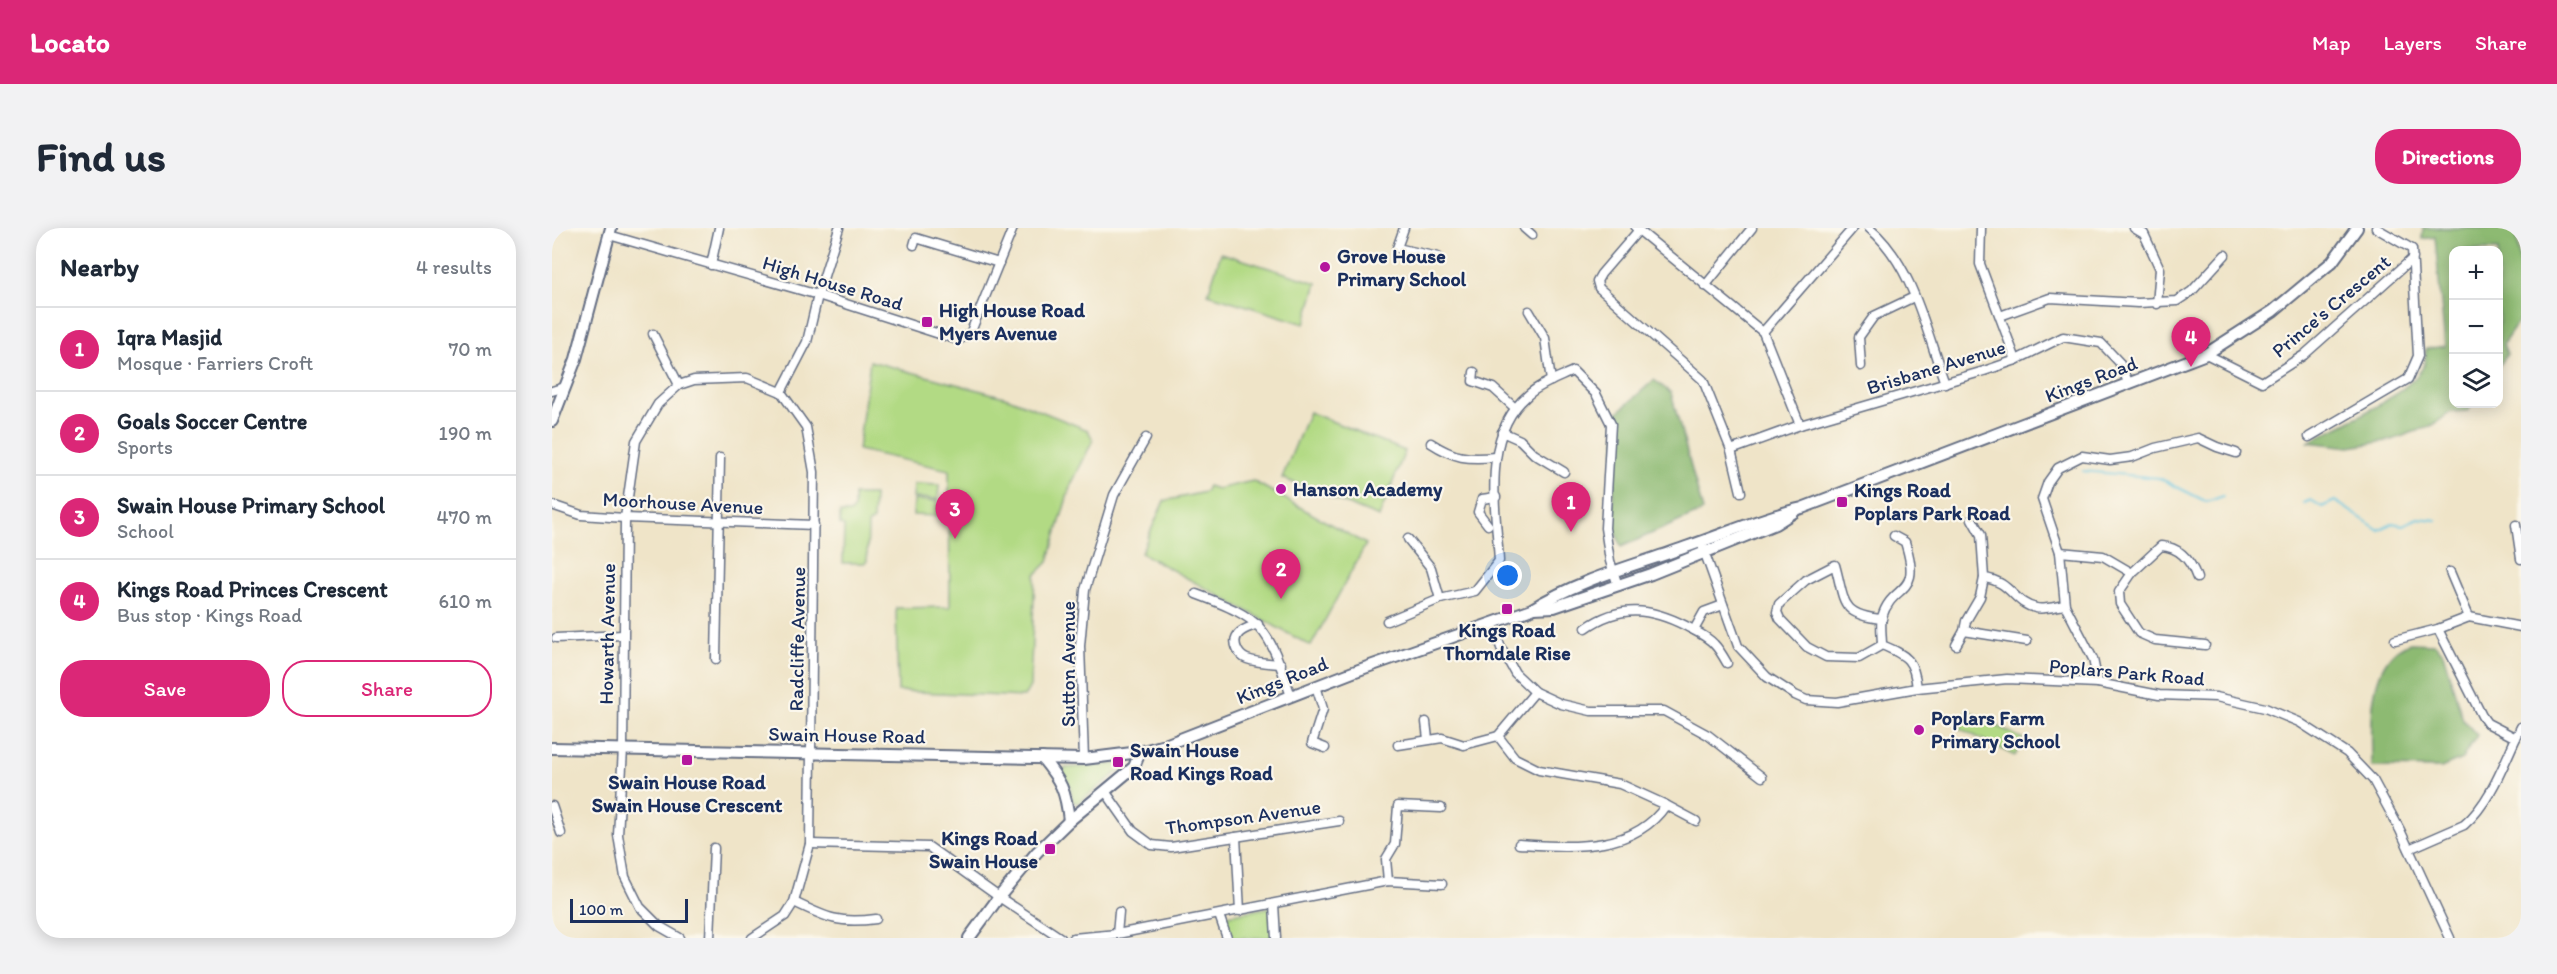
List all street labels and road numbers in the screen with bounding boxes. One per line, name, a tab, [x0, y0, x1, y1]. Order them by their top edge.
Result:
street label: Prince's Crescent	[2267, 249, 2395, 363]
street label: High House Road	[760, 250, 906, 316]
street label: Brisbane Avenue	[1864, 334, 2008, 400]
street label: Kings Road	[2041, 350, 2141, 408]
street label: Moorhouse Avenue	[602, 487, 764, 519]
street label: Howarth Avenue	[594, 563, 620, 705]
street label: Radcliffe Avenue	[784, 566, 810, 712]
street label: Sutton Avenue	[1056, 601, 1080, 727]
street label: Kings Road	[1233, 651, 1331, 709]
street label: Poplars Park Road	[2048, 653, 2206, 691]
street label: Swain House Road	[768, 722, 926, 748]
street label: Thompson Avenue	[1164, 794, 1322, 840]

